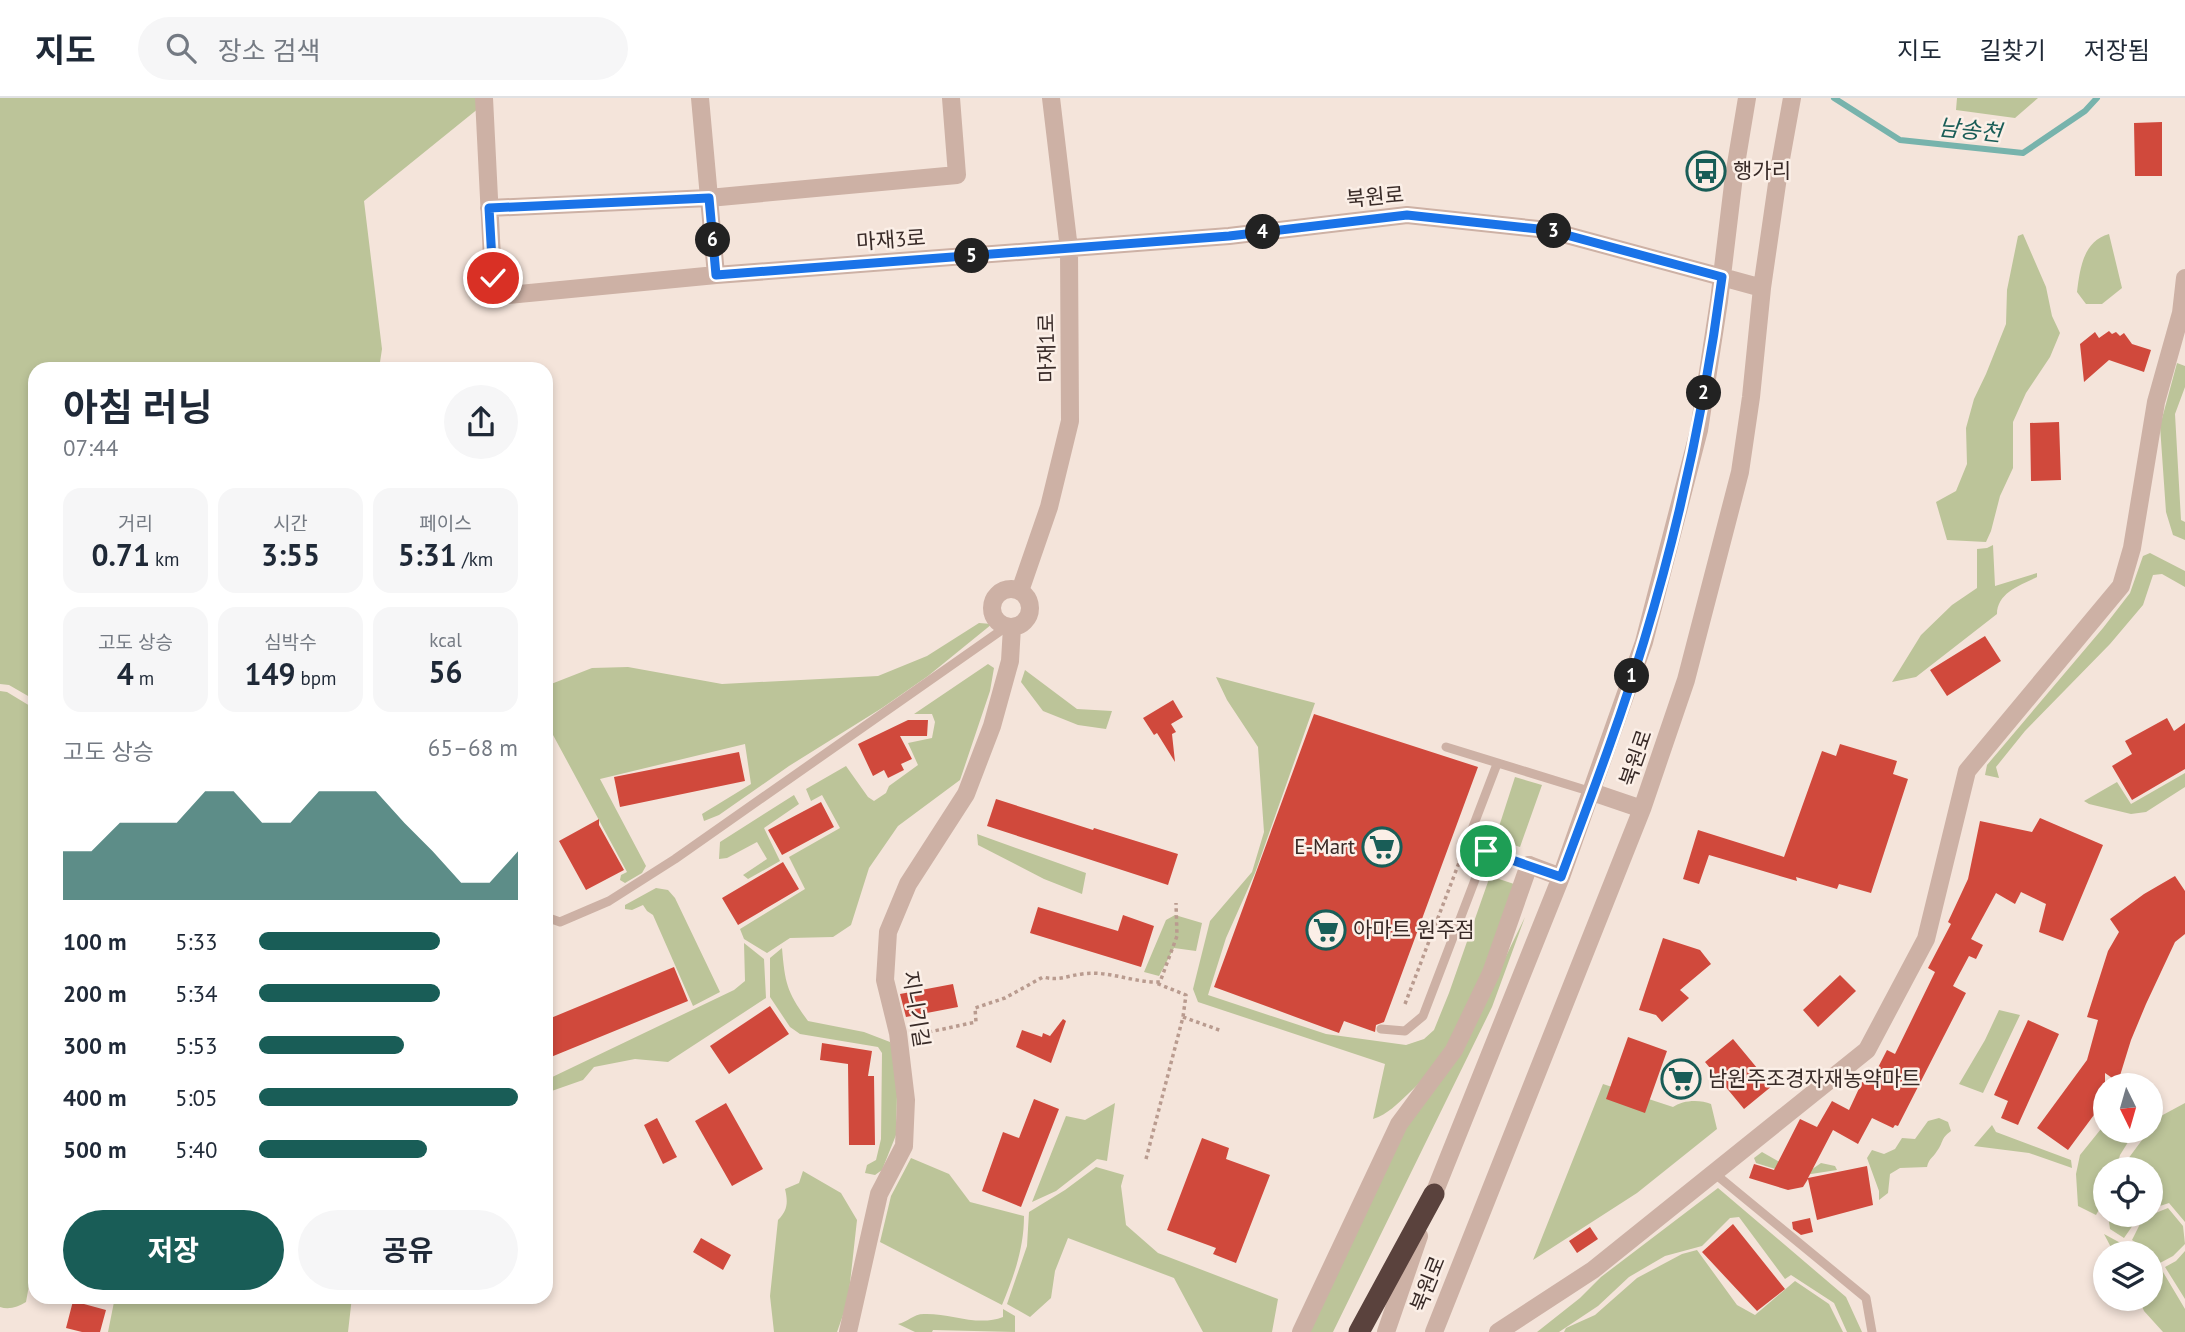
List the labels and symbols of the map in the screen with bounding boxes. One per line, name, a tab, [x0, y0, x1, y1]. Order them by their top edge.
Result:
water label: 남송천	[1937, 112, 2006, 148]
bus stop icon: 행가리	[1685, 150, 1727, 192]
place label: 행가리	[1733, 157, 1791, 184]
street label: 북원로	[1345, 181, 1405, 212]
pin: 4	[1246, 214, 1280, 250]
pin: 3	[1536, 214, 1572, 248]
pin: 6	[696, 222, 730, 258]
street label: 마재3로	[855, 224, 927, 255]
pin: 5	[954, 238, 990, 274]
pin	[463, 248, 523, 308]
street label: 마재1로	[1032, 313, 1061, 383]
pin: 2	[1686, 376, 1722, 410]
pin: 1	[1614, 658, 1650, 694]
street label: 북원로	[1613, 726, 1658, 790]
pin	[1456, 821, 1516, 881]
supermarket icon: E-Mart	[1361, 826, 1403, 868]
place label: E-Mart	[1294, 833, 1355, 860]
supermarket icon: 아마트 원주점	[1305, 909, 1347, 951]
place label: 아마트 원주점	[1353, 916, 1475, 943]
street label: 지니기길	[897, 969, 936, 1049]
supermarket icon: 남원주조경자재농약마트	[1660, 1058, 1702, 1100]
place label: 남원주조경자재농약마트	[1708, 1065, 1921, 1092]
north arrow	[2093, 1073, 2163, 1143]
street label: 북원로	[1404, 1252, 1451, 1316]

